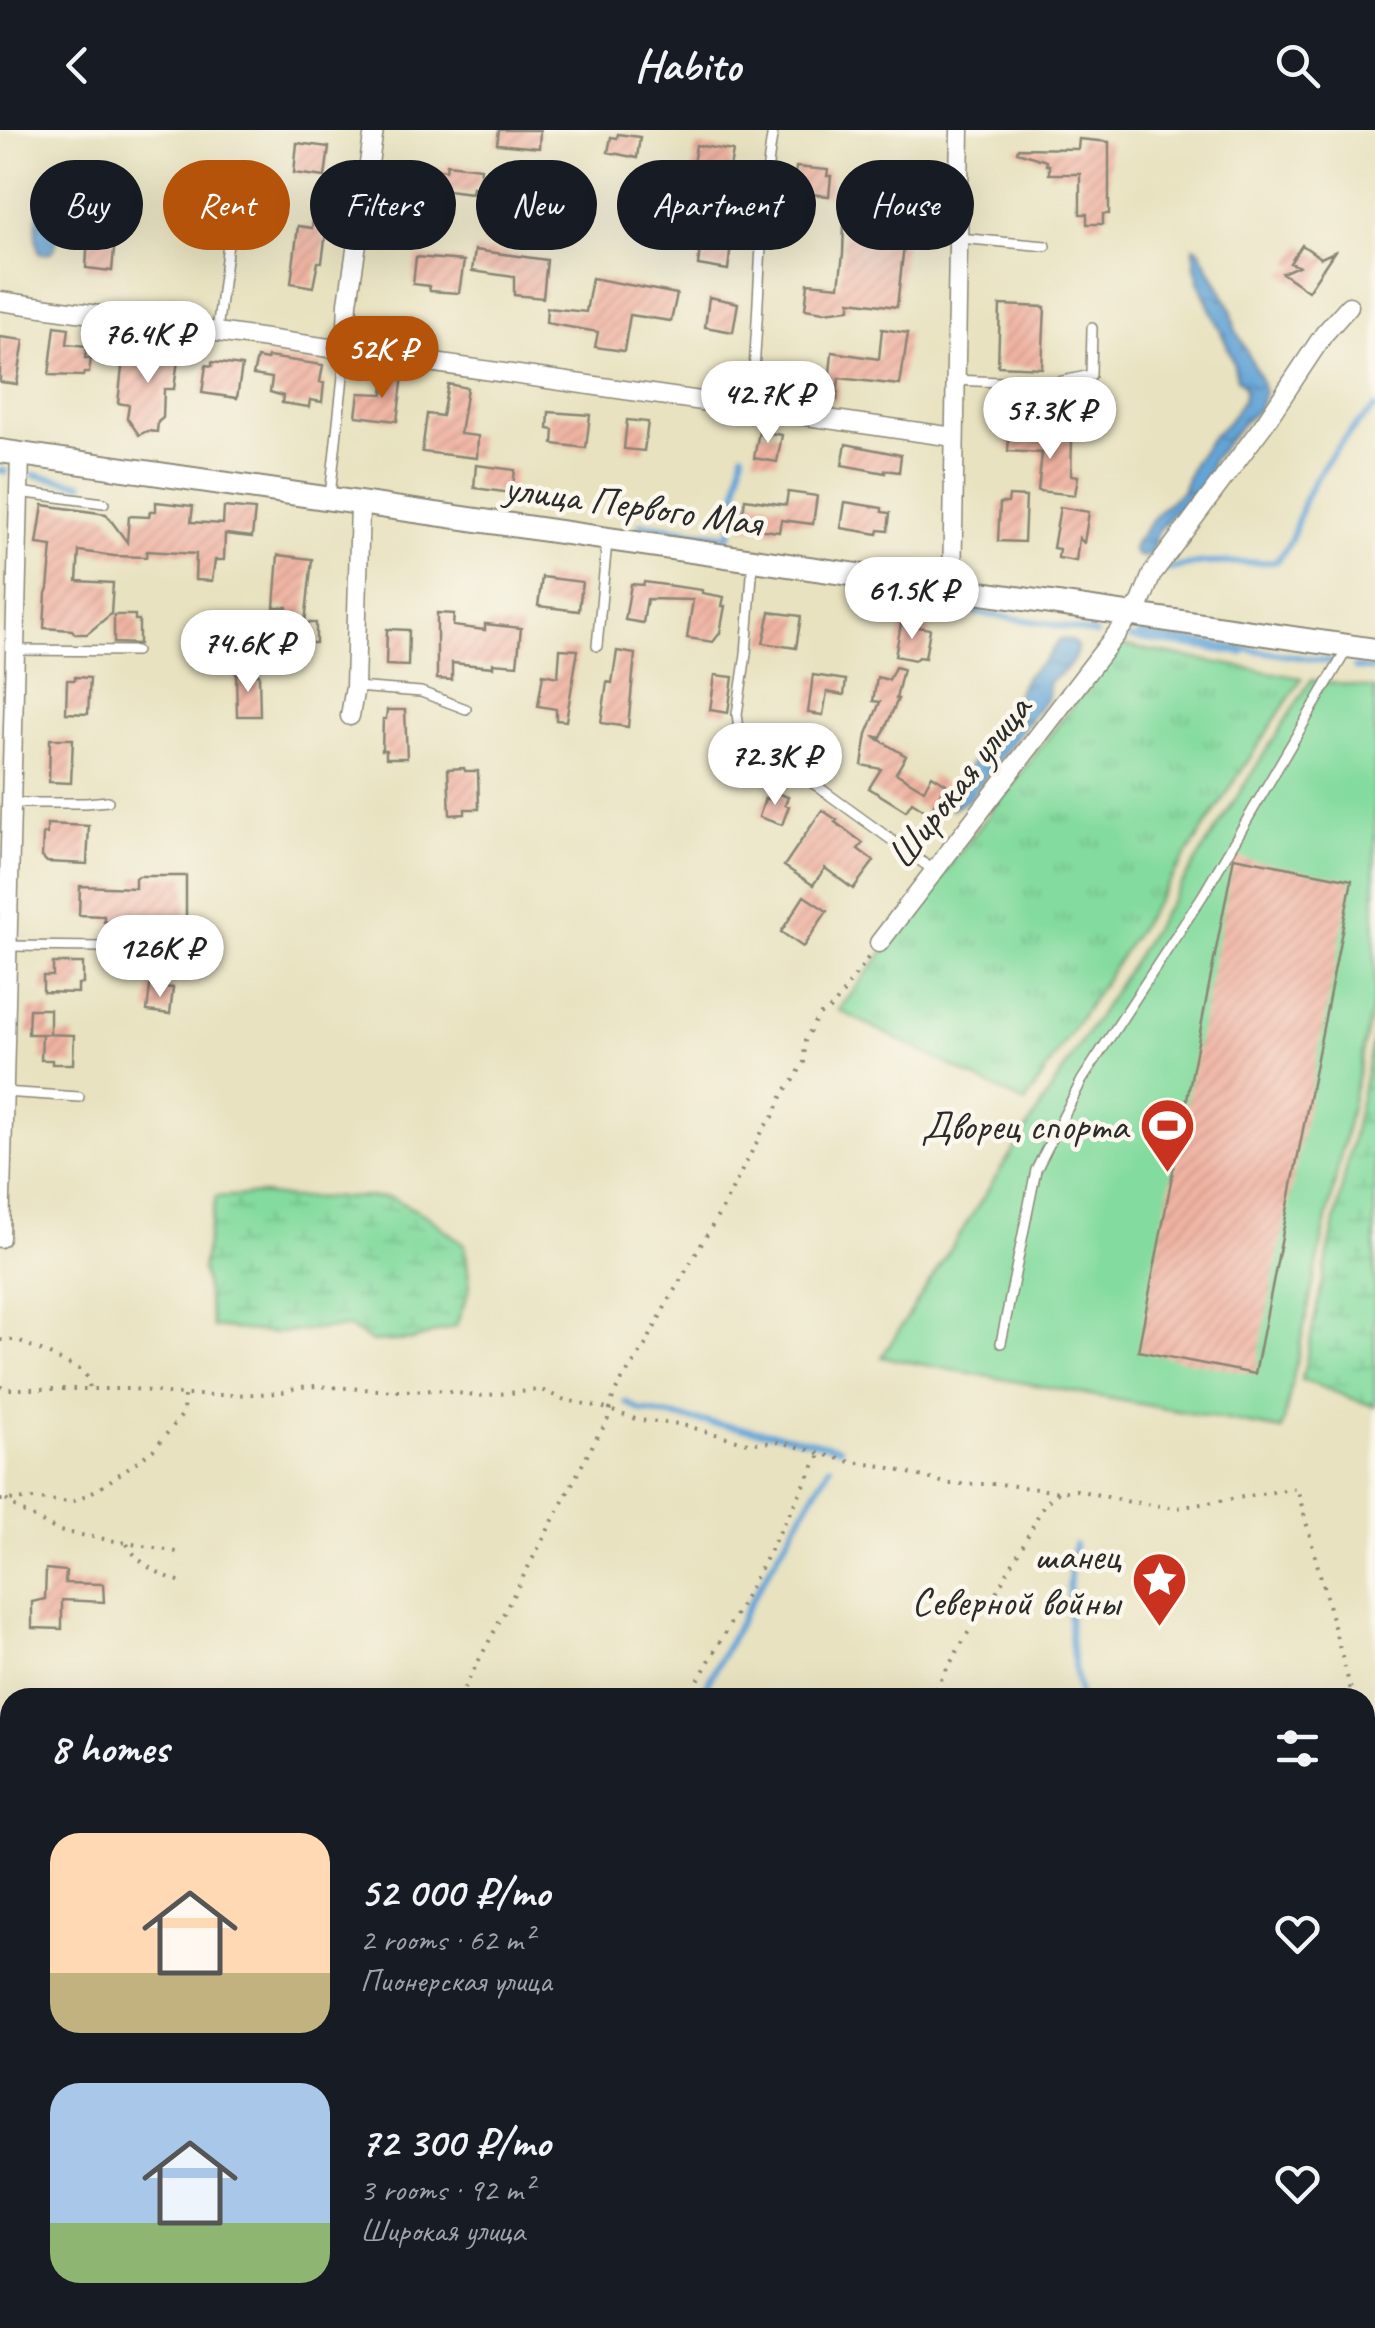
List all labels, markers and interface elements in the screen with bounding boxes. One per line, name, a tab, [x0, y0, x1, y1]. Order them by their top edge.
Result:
text: Habito	[635, 37, 740, 94]
icon: back	[50, 38, 105, 93]
icon: search	[1270, 38, 1325, 93]
chip: Buy	[30, 160, 143, 250]
chip: Rent	[163, 160, 290, 250]
chip: Filters	[310, 160, 456, 250]
chip: New	[476, 160, 597, 250]
chip: Apartment	[617, 160, 816, 250]
chip: House	[836, 160, 974, 250]
pin: 76.4K ₽	[56, 301, 240, 386]
text: 76.4K ₽	[103, 313, 193, 354]
pin: 52K ₽	[312, 316, 452, 401]
text: 52K ₽	[348, 328, 416, 369]
pin: 42.7K ₽	[676, 361, 860, 446]
text: 42.7K ₽	[723, 373, 813, 414]
pin: 57.3K ₽	[958, 377, 1142, 462]
text: 57.3K ₽	[1005, 389, 1095, 430]
street label: улица Первого Мая	[499, 462, 767, 548]
pin: 61.5K ₽	[820, 557, 1004, 642]
text: 61.5K ₽	[867, 569, 957, 610]
pin: 74.6K ₽	[156, 610, 340, 695]
text: 74.6K ₽	[203, 622, 293, 663]
street label: Широкая улица	[876, 683, 1044, 879]
pin: 72.3K ₽	[683, 723, 867, 808]
text: 72.3K ₽	[730, 735, 820, 776]
pin: 126K ₽	[79, 915, 241, 1000]
text: 126K ₽	[118, 927, 202, 968]
sports icon: Дворец спорта	[1137, 1096, 1197, 1175]
place label: Дворец спорта	[921, 1101, 1131, 1151]
place label: шанец Северной войны	[912, 1531, 1123, 1627]
place icon: шанец Северной войны	[1129, 1549, 1189, 1628]
icon: filters	[1270, 1721, 1325, 1776]
text: 8 homes	[50, 1722, 169, 1775]
text: 52 000 ₽/mo	[360, 1866, 550, 1919]
icon: home	[130, 1873, 250, 1993]
icon: heart	[1270, 1906, 1325, 1961]
text: 2 rooms · 62 m²	[360, 1919, 533, 1960]
text: Пионерская улица	[360, 1960, 552, 2001]
text: 72 300 ₽/mo	[360, 2116, 550, 2169]
icon: home	[130, 2123, 250, 2243]
icon: heart	[1270, 2156, 1325, 2211]
text: 3 rooms · 92 m²	[360, 2169, 533, 2210]
text: Широкая улица	[360, 2210, 525, 2251]

